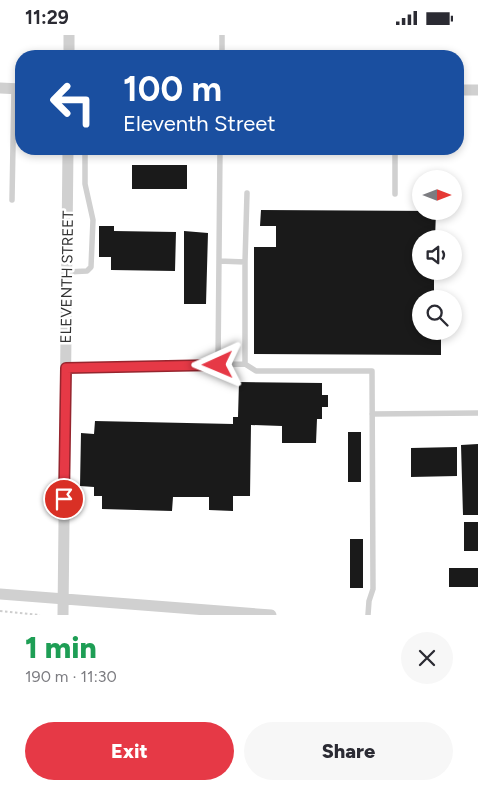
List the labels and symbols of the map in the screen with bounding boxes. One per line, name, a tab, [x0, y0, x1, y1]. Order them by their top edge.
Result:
north arrow	[412, 170, 462, 220]
street label: ELEVENTH STREET	[57, 210, 77, 343]
position arrow	[191, 338, 243, 390]
pin	[43, 478, 85, 520]

